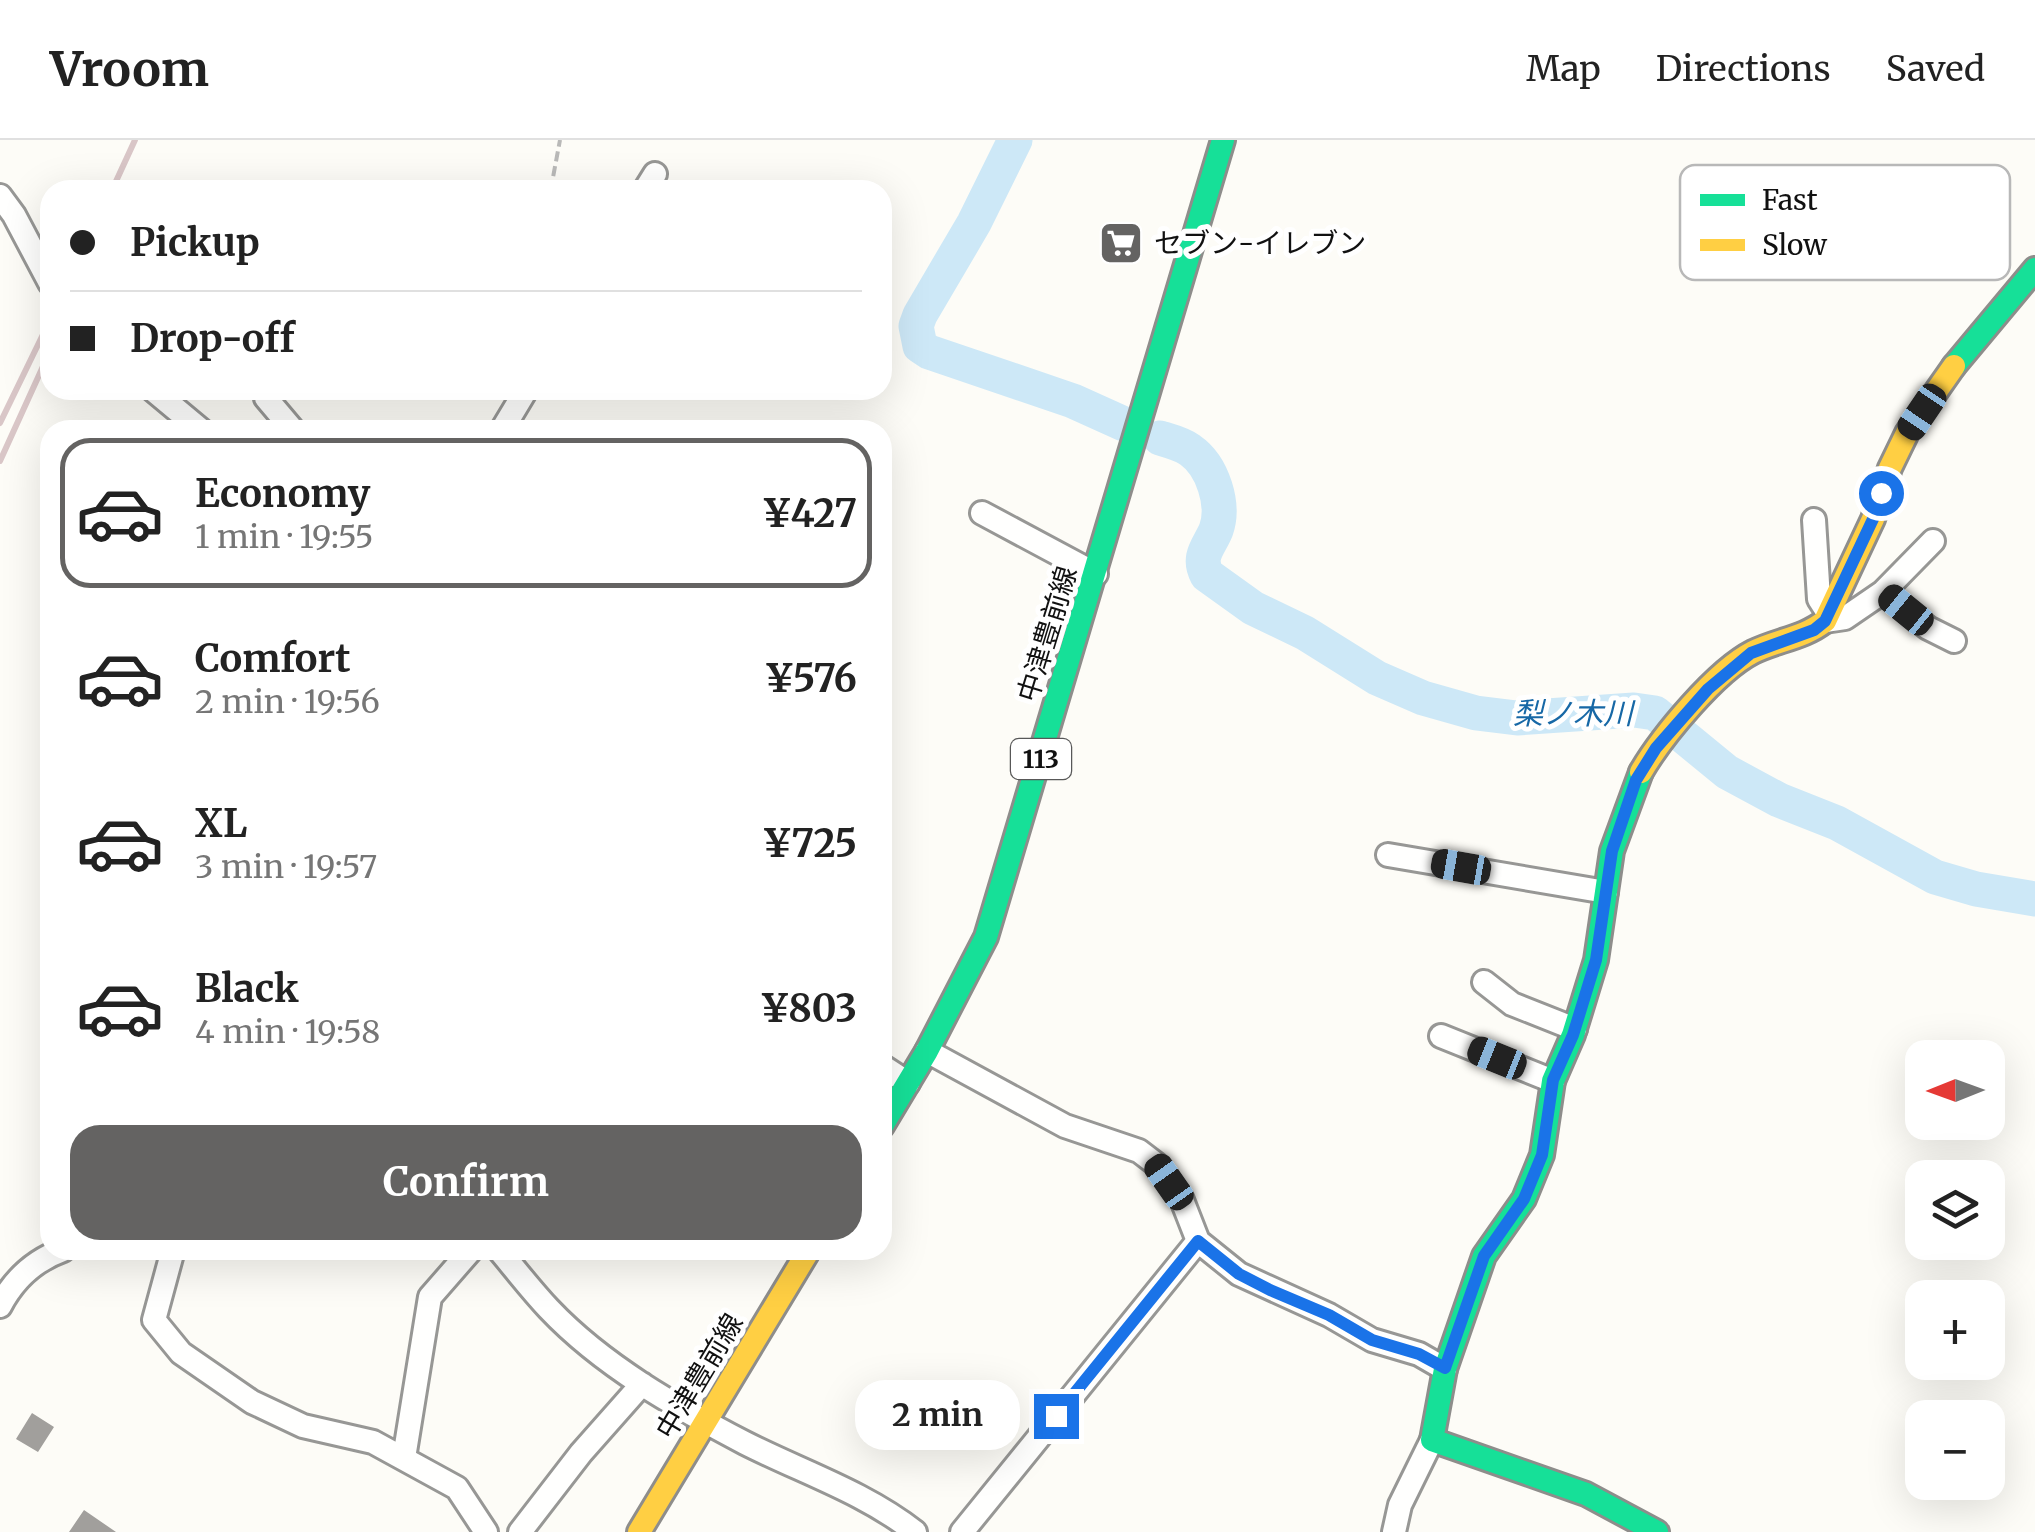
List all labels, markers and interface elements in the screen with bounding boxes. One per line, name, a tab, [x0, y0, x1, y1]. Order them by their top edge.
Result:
text: Vroom	[50, 39, 209, 99]
text: Map	[1526, 47, 1601, 91]
text: Directions	[1656, 47, 1831, 91]
text: Saved	[1886, 47, 1985, 91]
legend	[1680, 165, 2010, 280]
text: Fast	[1762, 182, 1818, 218]
text: Pickup	[130, 219, 260, 266]
supermarket icon: セブン-イレブン	[1098, 220, 1144, 266]
place label: セブン-イレブン	[1154, 225, 1366, 261]
text: Slow	[1762, 227, 1827, 263]
text: Drop-off	[130, 315, 295, 362]
car	[1893, 379, 1951, 445]
icon: car	[75, 468, 165, 558]
text: Economy	[195, 470, 370, 517]
route start	[1859, 471, 1904, 516]
text: ¥427	[762, 490, 857, 537]
text: 1 min · 19:55	[195, 517, 374, 557]
street label: 中津豊前線	[1009, 562, 1085, 706]
car	[1873, 579, 1939, 641]
icon: car	[75, 633, 165, 723]
text: Comfort	[195, 635, 351, 682]
text: ¥576	[764, 655, 857, 702]
text: 2 min · 19:56	[195, 682, 380, 722]
water label: 梨ノ木川	[1513, 694, 1636, 732]
road number: 113	[1011, 739, 1071, 779]
icon: car	[75, 798, 165, 888]
text: XL	[195, 800, 247, 847]
text: ¥725	[762, 820, 857, 867]
text: 3 min · 19:57	[195, 847, 377, 887]
car	[1429, 847, 1493, 887]
icon: car	[75, 963, 165, 1053]
text: Black	[195, 965, 299, 1012]
text: ¥803	[760, 985, 857, 1032]
text: 4 min · 19:58	[195, 1012, 380, 1052]
car	[1464, 1033, 1530, 1083]
north arrow	[1905, 1040, 2005, 1140]
map controls	[1905, 1040, 2005, 1500]
button: Confirm	[70, 1125, 862, 1240]
car	[1140, 1149, 1198, 1215]
button: layers	[1905, 1160, 2005, 1260]
button: +	[1905, 1280, 2005, 1380]
street label: 中津豊前線	[648, 1307, 750, 1445]
callout: 2 min	[856, 1381, 1021, 1451]
route end	[1034, 1394, 1079, 1439]
text: 2 min	[892, 1395, 983, 1435]
button: −	[1905, 1400, 2005, 1500]

